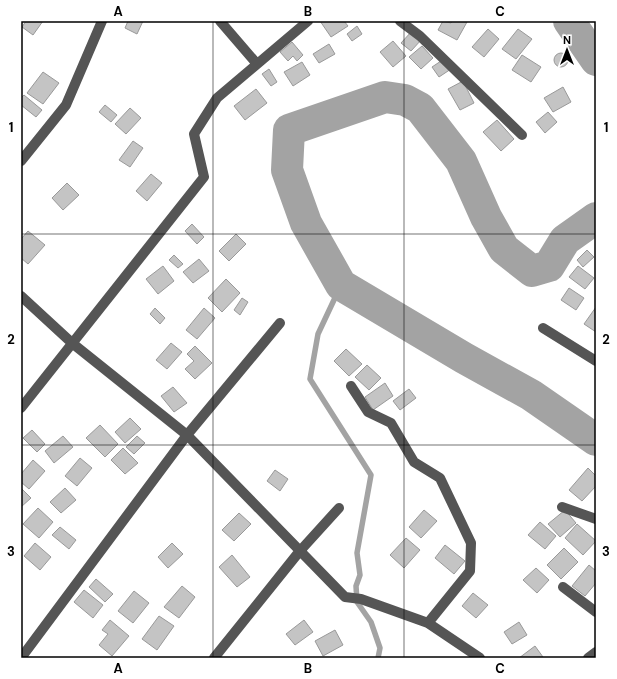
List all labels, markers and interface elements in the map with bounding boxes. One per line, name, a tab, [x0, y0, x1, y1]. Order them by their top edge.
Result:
text: A	[113, 3, 123, 20]
text: B	[304, 3, 312, 20]
text: C	[495, 3, 505, 20]
north arrow	[547, 30, 587, 70]
text: N	[563, 33, 571, 47]
text: 1	[9, 119, 13, 136]
text: 1	[604, 119, 608, 136]
text: 2	[7, 331, 15, 348]
text: 2	[602, 331, 610, 348]
text: 3	[7, 543, 15, 560]
text: 3	[602, 543, 610, 560]
text: A	[113, 660, 123, 677]
text: B	[304, 660, 312, 677]
text: C	[495, 660, 505, 677]

